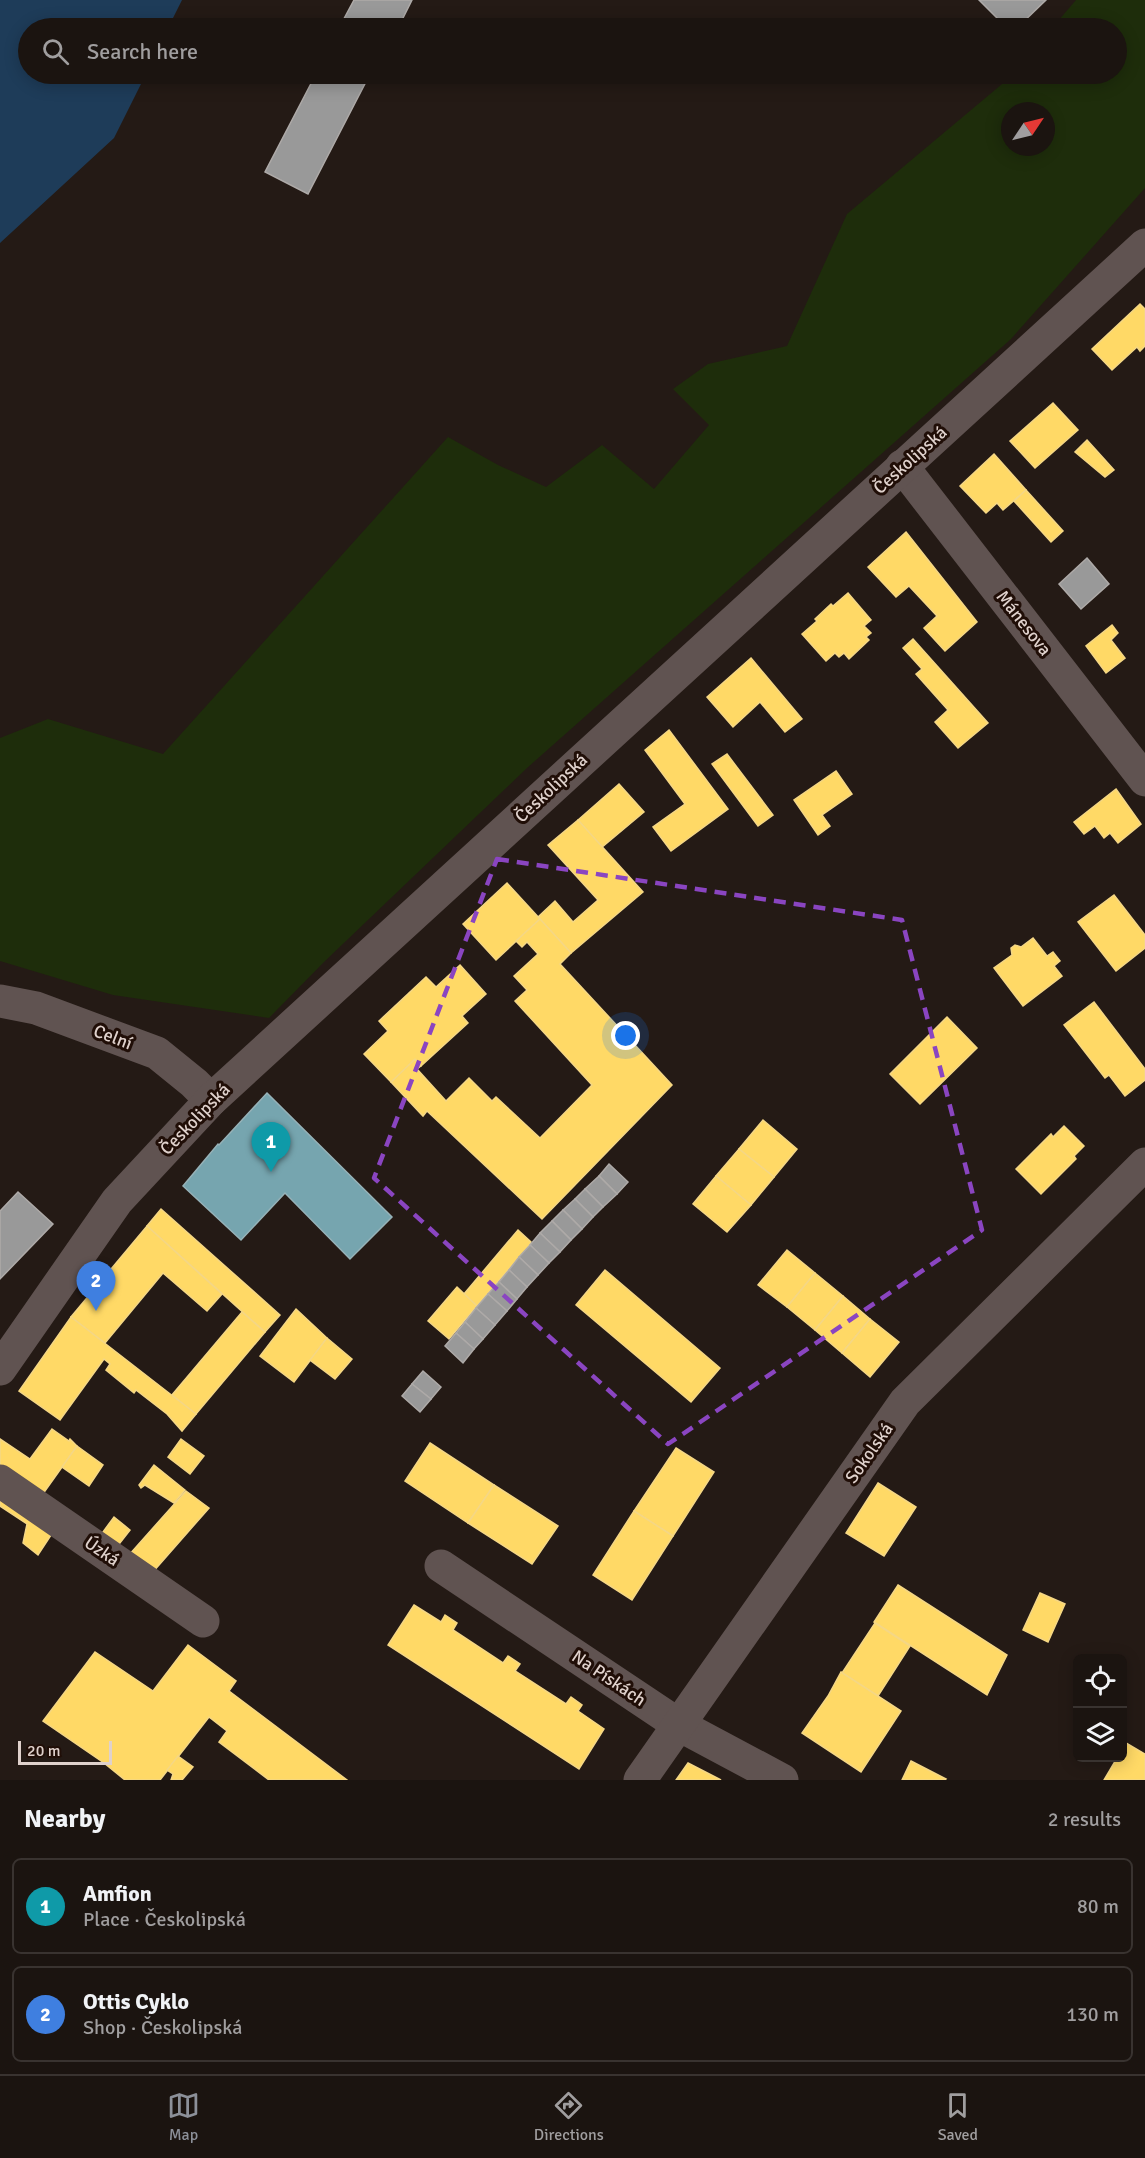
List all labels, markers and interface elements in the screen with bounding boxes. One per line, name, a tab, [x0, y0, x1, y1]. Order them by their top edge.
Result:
search box	[18, 18, 1127, 84]
icon: search	[39, 35, 72, 68]
text: Search here	[87, 38, 198, 65]
north arrow	[1001, 102, 1055, 156]
street label: Českolipská	[869, 421, 951, 499]
street label: Mánesova	[992, 586, 1056, 660]
street label: Českolipská	[510, 749, 592, 827]
street label: Celní	[91, 1020, 136, 1054]
your location	[611, 1021, 640, 1050]
street label: Českolipská	[155, 1079, 235, 1159]
pin: 1	[252, 1122, 290, 1172]
pin: 2	[76, 1262, 116, 1311]
street label: Sokolská	[840, 1419, 898, 1487]
street label: Úzká	[80, 1531, 124, 1571]
street label: Na Pískách	[568, 1645, 650, 1711]
map controls	[1073, 1654, 1127, 1762]
button: locate	[1073, 1654, 1127, 1708]
button: layers	[1073, 1708, 1127, 1762]
scale bar	[18, 1738, 112, 1766]
text: 20 m	[27, 1741, 61, 1761]
text: Nearby	[24, 1803, 105, 1835]
text: 2 results	[1048, 1807, 1121, 1832]
text: Amfion	[83, 1880, 152, 1907]
text: 1	[40, 1894, 51, 1919]
text: 80 m	[1077, 1894, 1119, 1919]
text: Place · Českolipská	[83, 1907, 246, 1932]
text: Ottis Cyklo	[83, 1988, 189, 2015]
text: 2	[40, 2002, 51, 2027]
text: 130 m	[1066, 2002, 1119, 2027]
text: Shop · Českolipská	[83, 2015, 242, 2040]
tab: Map	[167, 2089, 200, 2145]
tab: Directions	[534, 2089, 604, 2145]
tab: Saved	[938, 2089, 978, 2145]

